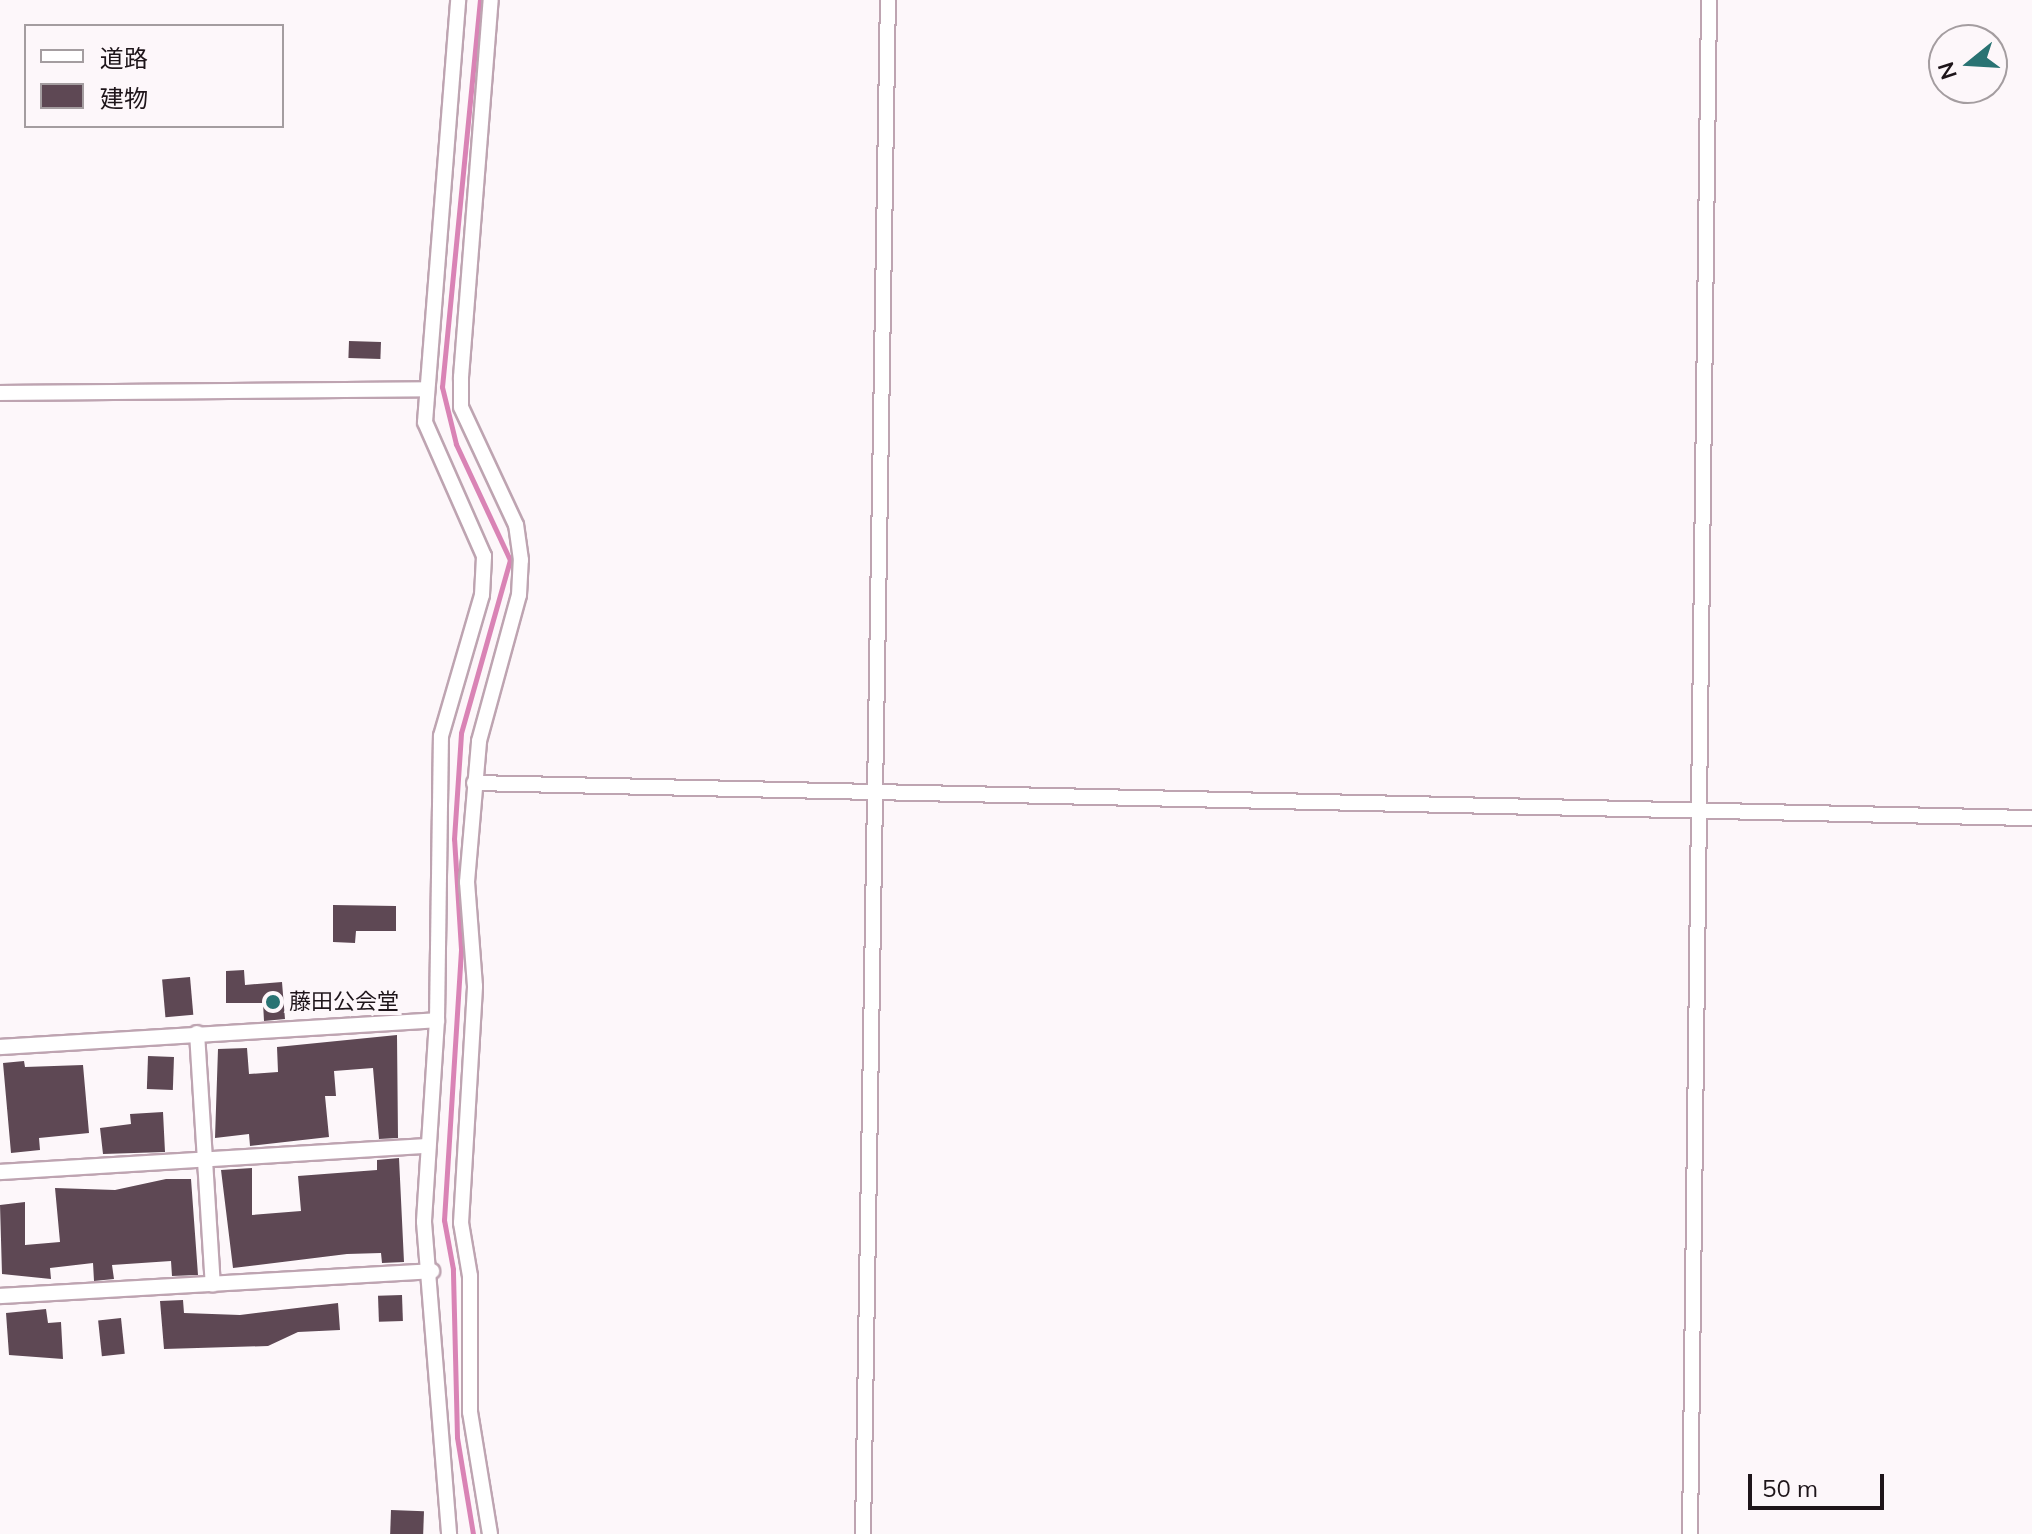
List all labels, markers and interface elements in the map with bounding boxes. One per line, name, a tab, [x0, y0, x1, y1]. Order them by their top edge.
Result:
legend	[24, 24, 284, 128]
north arrow	[1928, 24, 2008, 104]
text: 道路	[100, 43, 148, 73]
text: N	[1931, 59, 1963, 83]
text: 建物	[100, 83, 148, 113]
place label: 藤田公会堂	[289, 989, 399, 1015]
marker: 藤田公会堂	[264, 993, 282, 1011]
scale bar	[1752, 1458, 1888, 1508]
text: 50 m	[1762, 1473, 1818, 1503]

